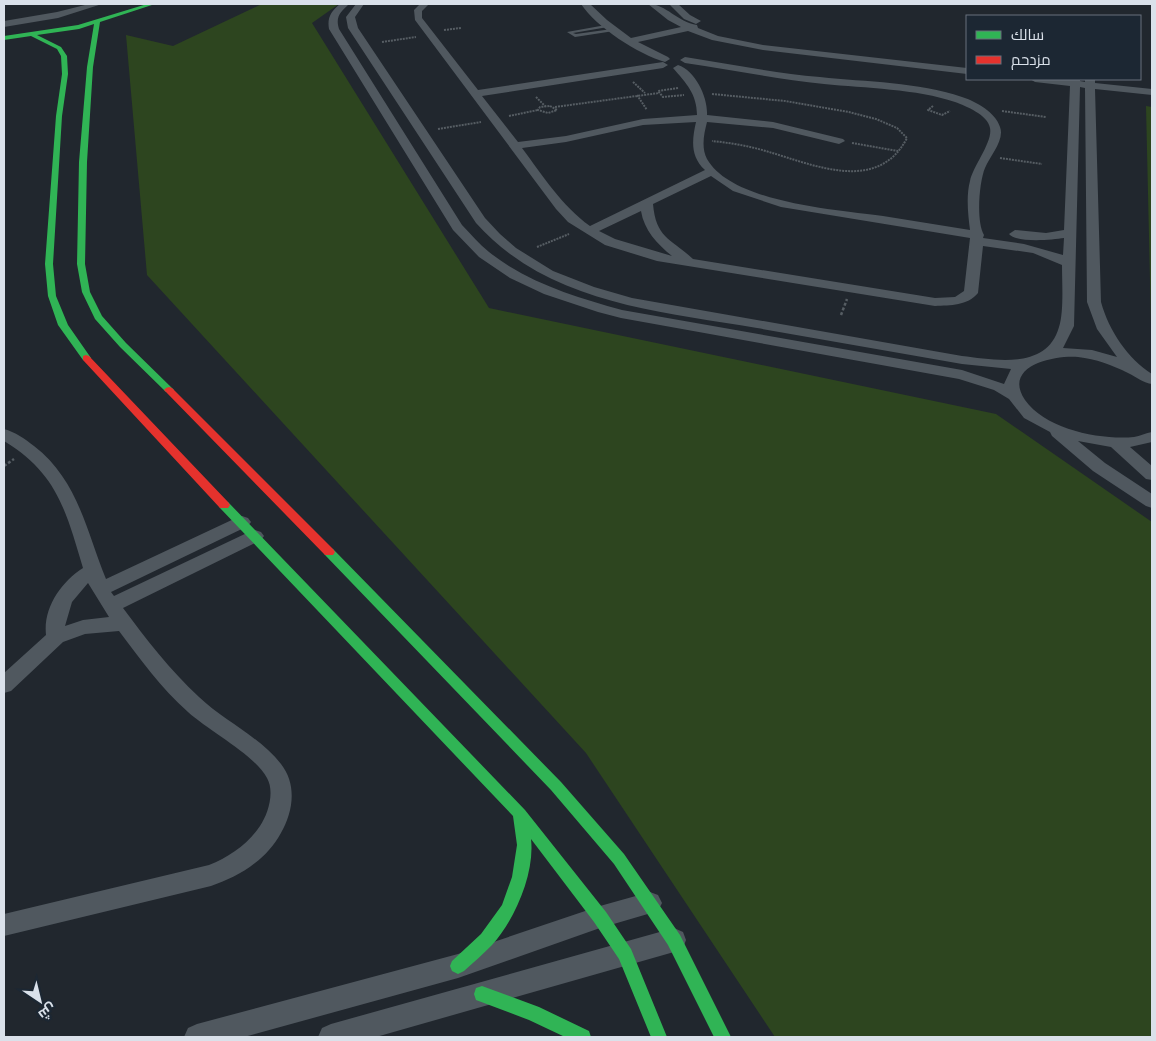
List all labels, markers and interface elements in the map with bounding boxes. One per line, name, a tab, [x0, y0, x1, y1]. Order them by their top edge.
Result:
legend	[966, 15, 1141, 80]
text: سالك	[1011, 25, 1044, 46]
text: مزدحم	[1011, 50, 1051, 71]
north arrow	[15, 976, 65, 1026]
text: ش	[34, 997, 60, 1024]

